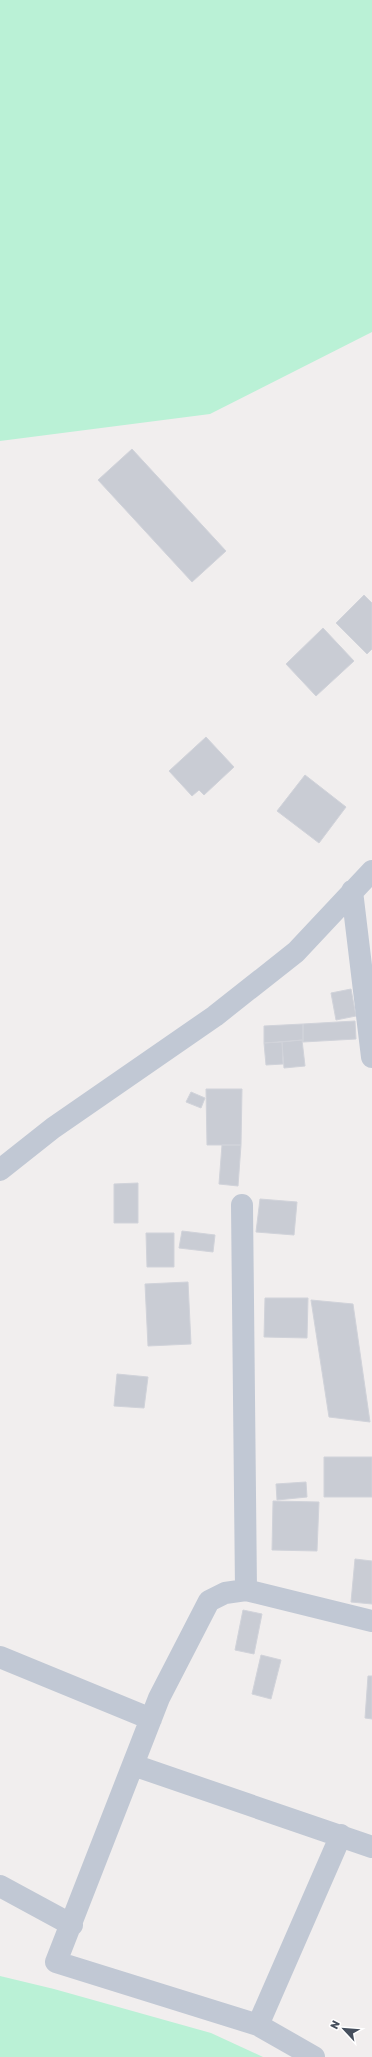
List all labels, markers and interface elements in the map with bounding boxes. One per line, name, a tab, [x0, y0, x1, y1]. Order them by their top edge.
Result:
north arrow	[324, 2009, 364, 2049]
text: N	[328, 2018, 343, 2031]

